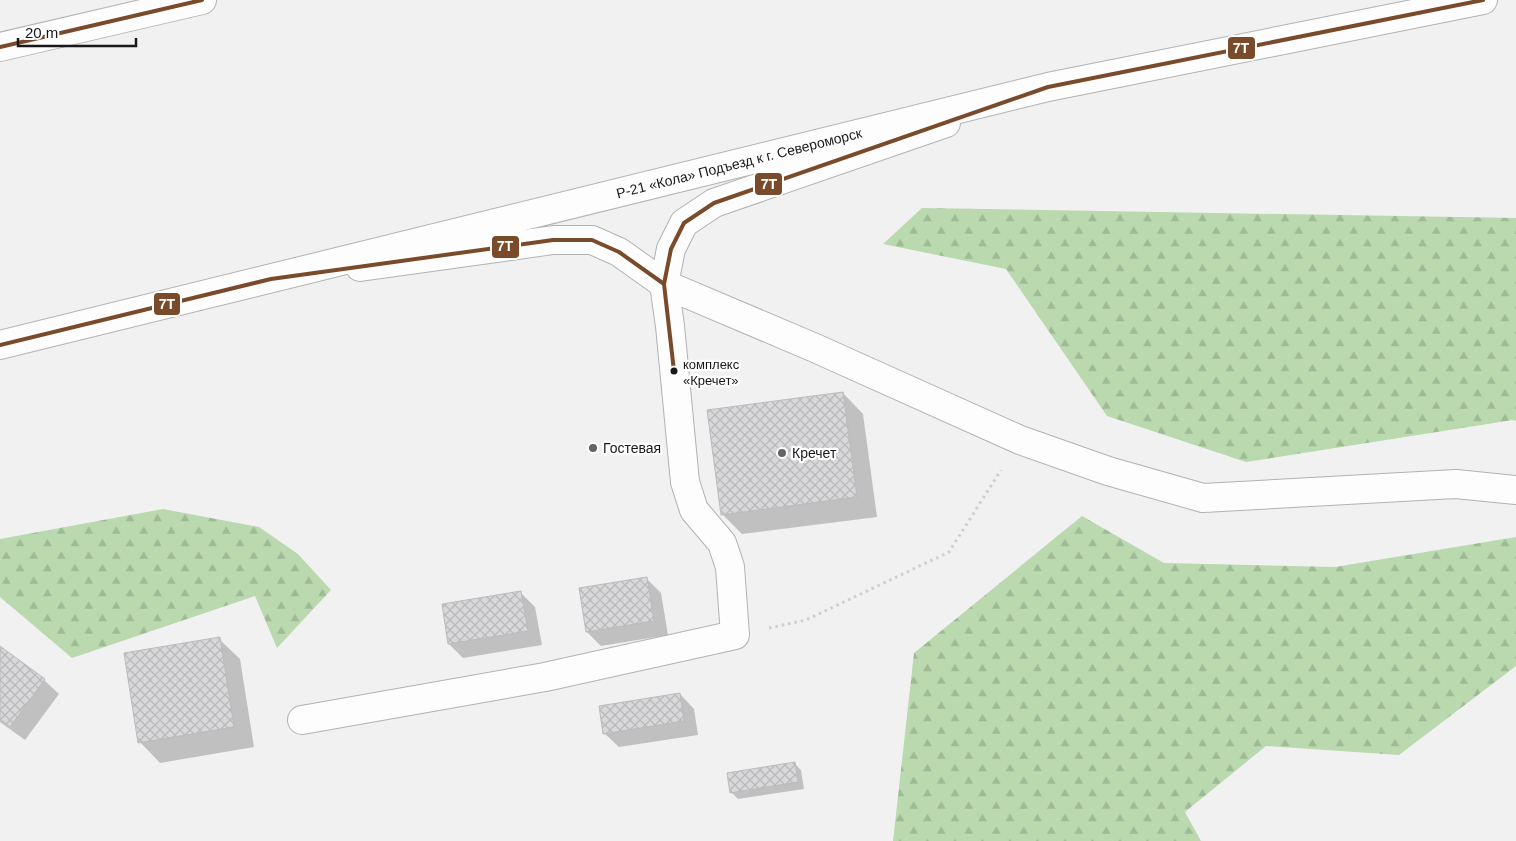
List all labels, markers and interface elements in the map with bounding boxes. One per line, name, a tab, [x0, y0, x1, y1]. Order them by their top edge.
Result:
scale bar	[18, 15, 135, 47]
text: 20 m	[25, 24, 58, 41]
line badge: 7Т	[1227, 36, 1256, 60]
text: 7Т	[1233, 40, 1250, 56]
street label: Р-21 «Кола» Подъезд к г. Североморск	[615, 125, 864, 201]
line badge: 7Т	[754, 172, 783, 196]
text: 7Т	[761, 176, 778, 192]
line badge: 7Т	[491, 235, 520, 259]
text: 7Т	[497, 238, 514, 254]
line badge: 7Т	[153, 292, 181, 316]
text: 7Т	[159, 296, 176, 312]
place label: комплекс «Кречет»	[683, 357, 740, 388]
marker: комплекс «Кречет»	[669, 366, 679, 376]
place label: Гостевая	[603, 440, 661, 456]
marker: Гостевая	[587, 442, 599, 454]
place label: Кречет	[792, 445, 837, 461]
marker: Кречет	[776, 447, 788, 459]

